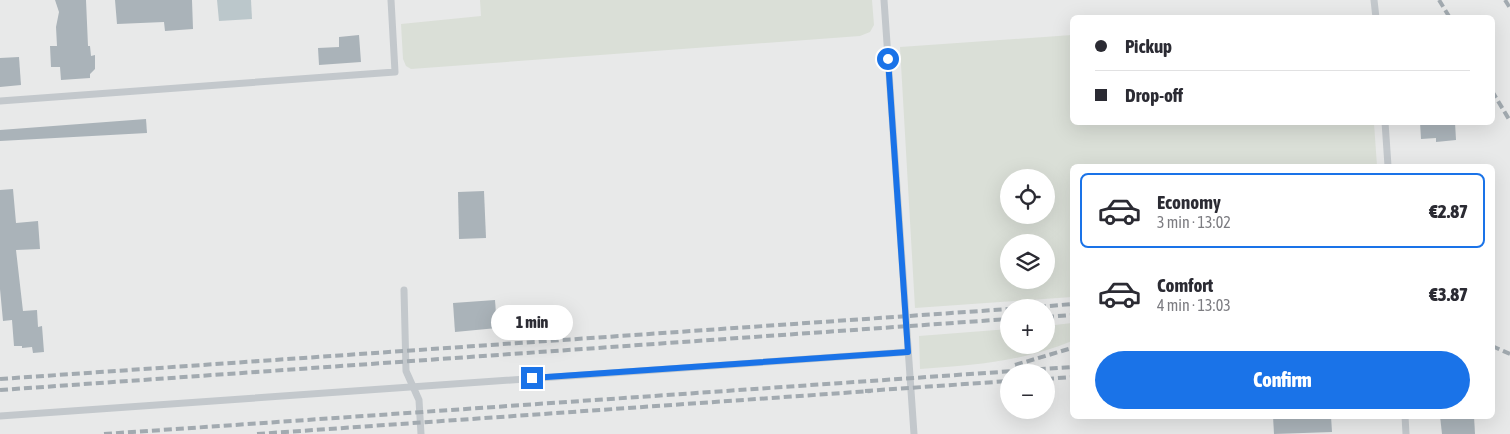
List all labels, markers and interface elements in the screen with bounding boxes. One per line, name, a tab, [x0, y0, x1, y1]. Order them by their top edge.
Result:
text: Pickup	[1125, 35, 1172, 57]
route start	[877, 48, 899, 70]
text: Drop-off	[1125, 84, 1183, 106]
map controls	[1000, 169, 1055, 419]
button: locate	[1000, 169, 1055, 224]
icon: car	[1097, 188, 1142, 233]
text: Economy	[1157, 191, 1221, 213]
text: €2.87	[1429, 200, 1468, 222]
text: 3 min · 13:02	[1157, 213, 1231, 231]
button: layers	[1000, 234, 1055, 289]
icon: car	[1097, 271, 1142, 316]
text: Comfort	[1157, 274, 1213, 296]
text: €3.87	[1429, 283, 1468, 305]
text: 4 min · 13:03	[1157, 296, 1231, 314]
button: +	[1000, 299, 1055, 354]
callout: 1 min	[491, 306, 573, 340]
text: 1 min	[516, 313, 548, 331]
button: Confirm	[1095, 351, 1470, 409]
button: −	[1000, 364, 1055, 419]
route end	[521, 367, 543, 389]

